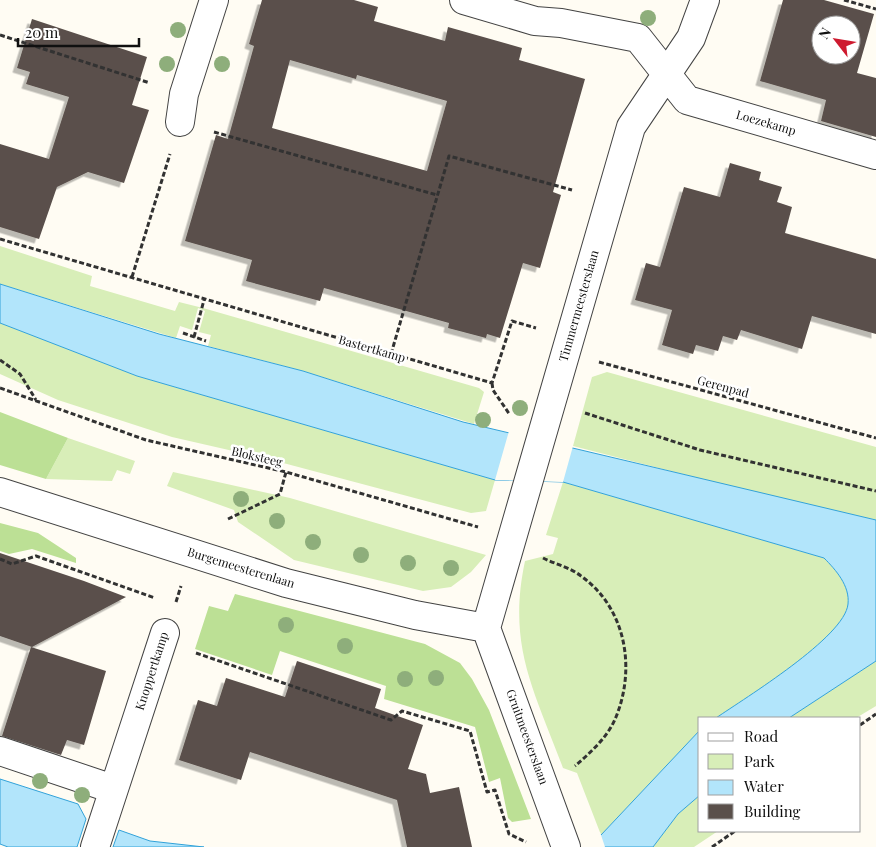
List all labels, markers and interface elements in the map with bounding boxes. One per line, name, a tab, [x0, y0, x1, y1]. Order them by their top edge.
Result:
scale bar	[18, 15, 139, 47]
north arrow	[811, 15, 861, 65]
text: 20 m	[25, 22, 59, 42]
text: N	[814, 24, 835, 42]
street label: Loezekamp	[734, 106, 798, 138]
street label: Timmermeesterslaan	[554, 248, 602, 363]
street label: Bastertkamp	[337, 331, 408, 365]
street label: Gerenpad	[696, 371, 751, 401]
street label: Bloksteeg	[230, 442, 285, 470]
street label: Burgemeesterenlaan	[186, 543, 297, 591]
street label: Knoppertkamp	[131, 630, 171, 712]
street label: Gruitmeesterslaan	[503, 687, 553, 786]
legend	[698, 717, 861, 832]
text: Road	[744, 726, 778, 746]
text: Park	[744, 751, 776, 771]
text: Water	[743, 776, 784, 796]
text: Building	[744, 801, 801, 821]

